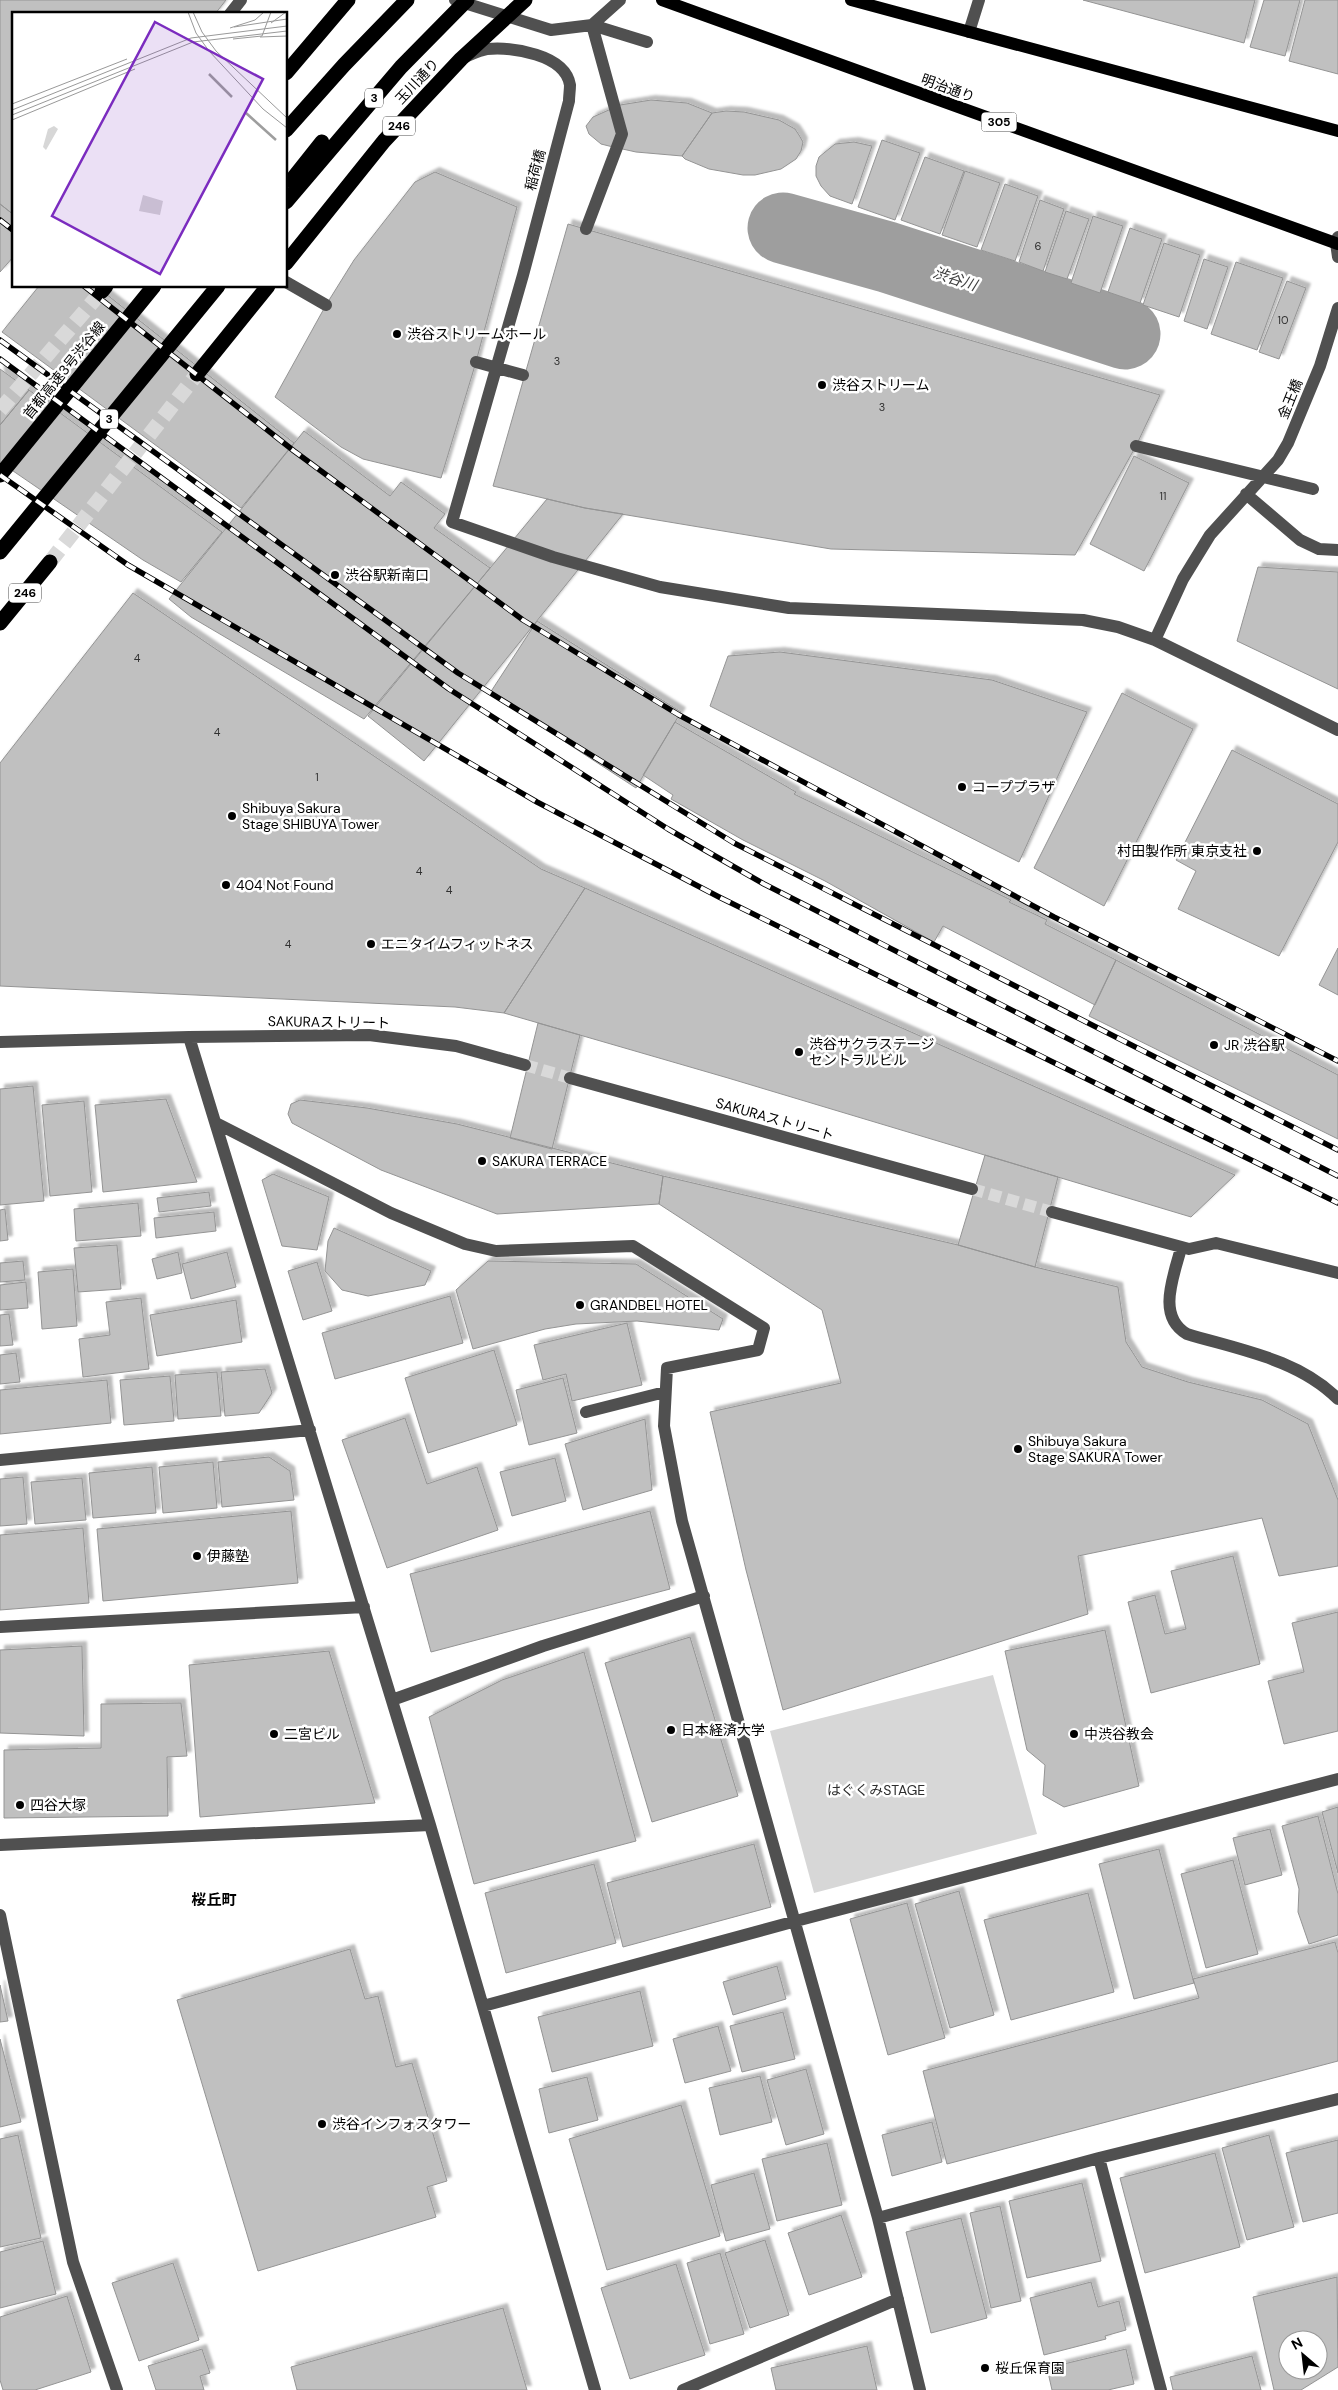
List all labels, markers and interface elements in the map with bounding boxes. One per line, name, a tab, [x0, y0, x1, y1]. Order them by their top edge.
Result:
inset map	[12, 12, 288, 288]
street label: 玉川通り	[391, 54, 443, 108]
street label: 明治通り	[919, 70, 977, 106]
road number: 3	[365, 89, 383, 108]
road number: 305	[982, 112, 1016, 132]
road number: 246	[383, 116, 415, 136]
street label: 稲荷橋	[521, 147, 549, 193]
house number: 6	[1035, 239, 1042, 253]
water label: 渋谷川	[931, 263, 981, 296]
house number: 10	[1278, 313, 1288, 327]
street label: 首都高速3号渋谷線	[20, 318, 108, 422]
place label: 渋谷ストリームホール	[407, 325, 547, 343]
marker: 渋谷ストリームホール	[391, 328, 403, 340]
house number: 3	[554, 354, 560, 368]
place label: 渋谷ストリーム	[832, 376, 930, 394]
street label: 金王橋	[1274, 376, 1306, 422]
marker: 渋谷ストリーム	[816, 379, 828, 391]
house number: 3	[879, 400, 885, 414]
road number: 3	[100, 409, 118, 428]
house number: 11	[1160, 489, 1166, 503]
place label: 渋谷駅新南口	[345, 566, 429, 584]
marker: 渋谷駅新南口	[329, 569, 341, 581]
road number: 246	[9, 584, 41, 602]
house number: 4	[134, 651, 141, 665]
house number: 4	[214, 725, 221, 739]
house number: 1	[315, 770, 319, 784]
place label: コーププラザ	[972, 778, 1055, 796]
marker: コーププラザ	[956, 781, 968, 793]
place label: Shibuya Sakura Stage SHIBUYA Tower	[242, 799, 379, 833]
marker: Shibuya Sakura Stage SHIBUYA Tower	[226, 810, 238, 822]
place label: 村田製作所 東京支社	[1117, 842, 1247, 860]
marker: 村田製作所 東京支社	[1251, 845, 1263, 857]
house number: 4	[416, 864, 423, 878]
place label: 404 Not Found	[236, 876, 334, 894]
marker: 404 Not Found	[220, 879, 232, 891]
house number: 4	[446, 883, 453, 897]
place label: エニタイムフィットネス	[381, 935, 534, 953]
house number: 4	[285, 937, 292, 951]
marker: エニタイムフィットネス	[365, 938, 377, 950]
street label: SAKURAストリート	[268, 1012, 390, 1032]
place label: 渋谷サクラステージ セントラルビル	[809, 1035, 934, 1069]
place label: JR 渋谷駅	[1224, 1036, 1285, 1054]
marker: JR 渋谷駅	[1208, 1039, 1220, 1051]
marker: 渋谷サクラステージ セントラルビル	[793, 1046, 805, 1058]
street label: SAKURAストリート	[714, 1093, 836, 1145]
place label: SAKURA TERRACE	[492, 1152, 607, 1170]
marker: SAKURA TERRACE	[476, 1155, 488, 1167]
place label: GRANDBEL HOTEL	[590, 1296, 708, 1314]
marker: GRANDBEL HOTEL	[574, 1299, 586, 1311]
place label: Shibuya Sakura Stage SAKURA Tower	[1028, 1432, 1163, 1466]
marker: Shibuya Sakura Stage SAKURA Tower	[1012, 1443, 1024, 1455]
place label: 伊藤塾	[207, 1547, 249, 1565]
marker: 伊藤塾	[191, 1550, 203, 1562]
place label: 日本経済大学	[681, 1721, 765, 1739]
marker: 日本経済大学	[665, 1724, 677, 1736]
place label: 二宮ビル	[284, 1725, 340, 1743]
place label: 中渋谷教会	[1084, 1725, 1154, 1743]
marker: 二宮ビル	[268, 1728, 280, 1740]
marker: 中渋谷教会	[1068, 1728, 1080, 1740]
park label: はぐくみSTAGE	[827, 1781, 925, 1799]
place label: 四谷大塚	[30, 1796, 86, 1814]
marker: 四谷大塚	[14, 1799, 26, 1811]
district label: 桜丘町	[191, 1890, 237, 1910]
place label: 渋谷インフォスタワー	[332, 2115, 472, 2133]
marker: 渋谷インフォスタワー	[316, 2118, 328, 2130]
north arrow	[1278, 2330, 1328, 2380]
text: N	[1288, 2333, 1306, 2354]
place label: 桜丘保育園	[995, 2359, 1065, 2377]
marker: 桜丘保育園	[979, 2362, 991, 2374]

